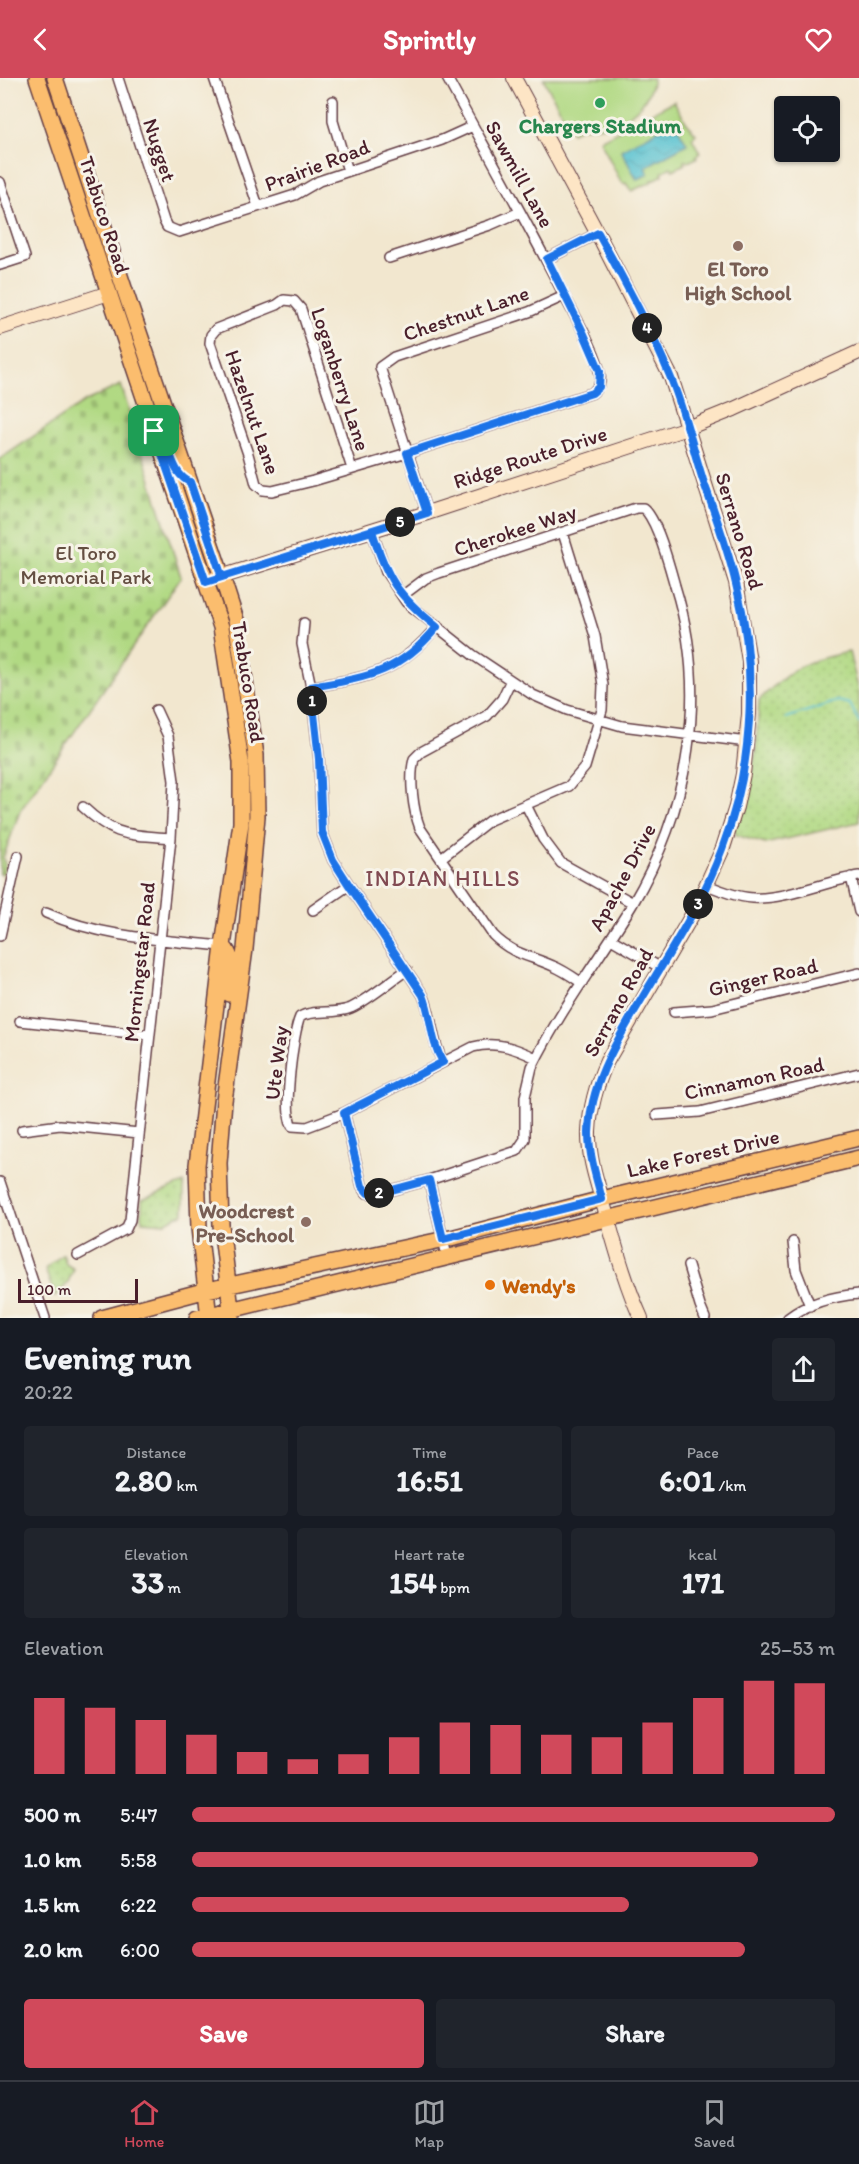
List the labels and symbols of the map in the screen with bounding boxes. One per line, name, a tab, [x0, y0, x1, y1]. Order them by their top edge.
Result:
marker: Chargers Stadium	[593, 96, 607, 110]
place label: Chargers Stadium	[519, 113, 682, 139]
street label: Nugget	[138, 115, 182, 185]
street label: Sawmill Lane	[480, 116, 560, 232]
street label: Prairie Road	[261, 133, 373, 196]
street label: Trabuco Road	[74, 153, 136, 277]
marker: El Toro High School	[731, 239, 745, 253]
place label: El Toro High School	[685, 256, 792, 306]
street label: Chestnut Lane	[400, 280, 532, 346]
street label: Loganberry Lane	[306, 304, 376, 454]
pin: 4	[632, 313, 662, 343]
street label: Hazelnut Lane	[220, 346, 286, 478]
pin	[128, 405, 179, 456]
street label: Ridge Route Drive	[450, 420, 610, 494]
street label: Serrano Road	[710, 470, 770, 593]
street label: Cherokee Way	[451, 498, 580, 562]
pin: 5	[385, 507, 415, 537]
park label: El Toro Memorial Park	[20, 540, 152, 589]
street label: Trabuco Road	[227, 620, 271, 745]
pin: 1	[297, 686, 327, 716]
street label: Apache Drive	[583, 819, 661, 935]
district label: INDIAN HILLS	[365, 865, 521, 892]
street label: Morningstar Road	[118, 881, 160, 1043]
pin: 3	[683, 889, 713, 919]
street label: Serrano Road	[578, 943, 658, 1061]
street label: Ginger Road	[706, 952, 820, 1002]
street label: Ute Way	[259, 1024, 293, 1102]
street label: Cinnamon Road	[682, 1051, 826, 1105]
street label: Lake Forest Drive	[624, 1123, 782, 1183]
pin: 2	[364, 1178, 394, 1208]
place label: Woodcrest Pre-School	[195, 1198, 295, 1247]
marker: Woodcrest Pre-School	[299, 1215, 313, 1229]
place label: Wendy's	[502, 1273, 576, 1299]
scale bar	[18, 1276, 138, 1304]
marker: Wendy's	[483, 1278, 497, 1292]

